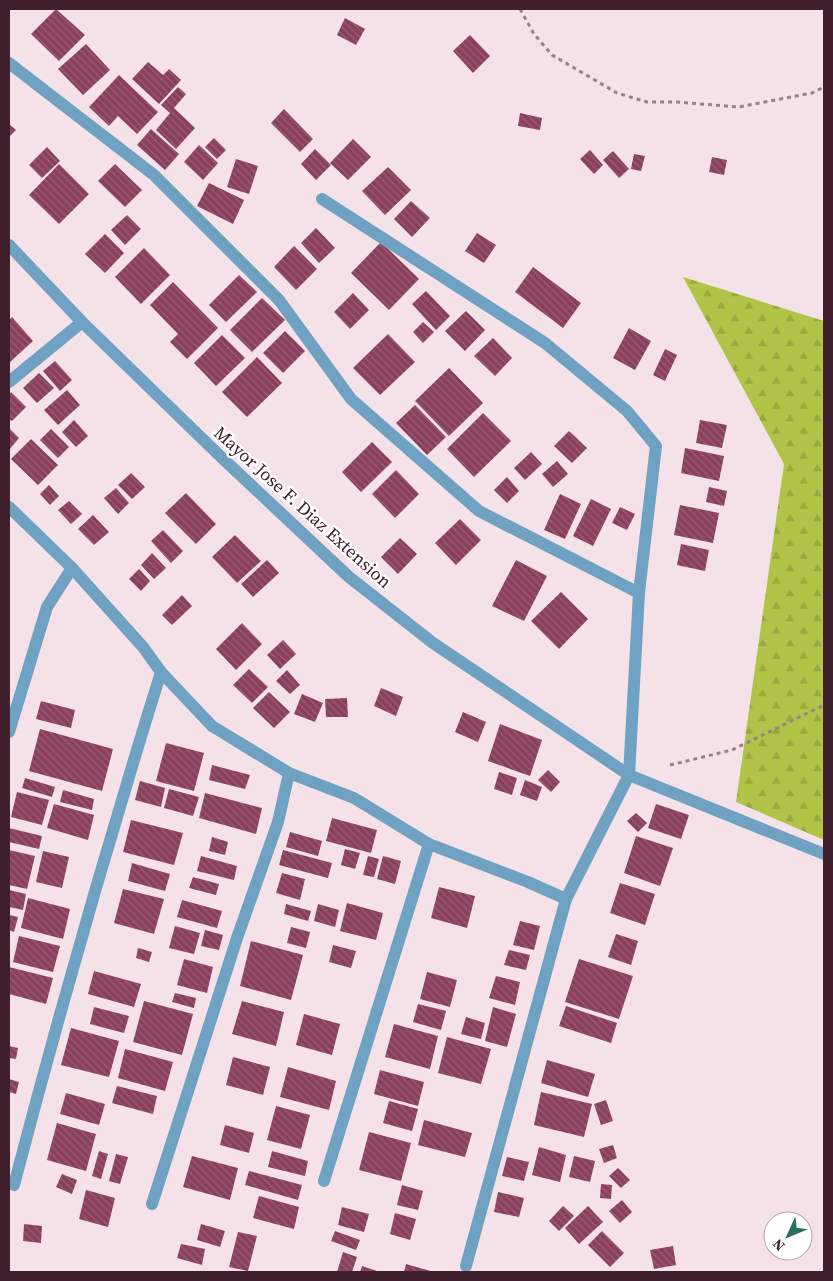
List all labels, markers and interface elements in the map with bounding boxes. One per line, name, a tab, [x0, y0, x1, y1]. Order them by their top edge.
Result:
street label: Mayor Jose F. Diaz Extension	[209, 420, 397, 594]
north arrow	[763, 1211, 813, 1261]
text: N	[768, 1234, 789, 1256]

